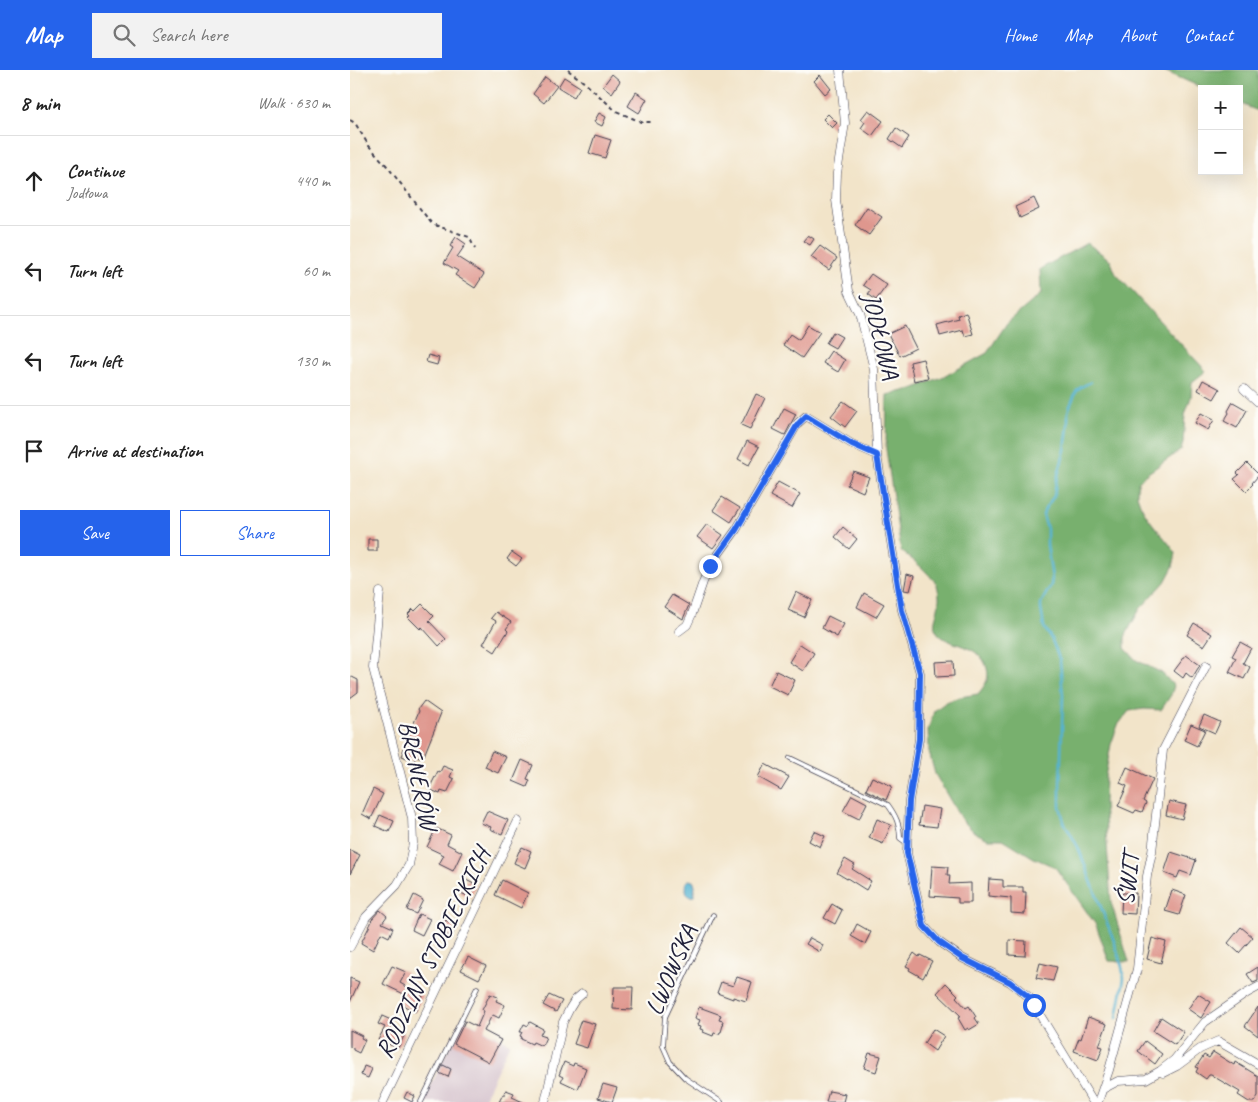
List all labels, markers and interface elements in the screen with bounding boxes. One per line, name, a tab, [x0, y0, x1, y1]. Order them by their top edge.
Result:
search box	[92, 13, 442, 58]
text: Map	[25, 20, 62, 50]
icon: search	[110, 21, 138, 49]
text: Search here	[150, 23, 228, 47]
text: Home	[1004, 24, 1037, 46]
text: Map	[1065, 24, 1092, 46]
text: About	[1120, 24, 1156, 46]
text: Contact	[1184, 24, 1233, 46]
map controls	[1198, 85, 1243, 175]
button: +	[1198, 85, 1243, 130]
text: 8 min	[20, 90, 60, 116]
text: Walk · 630 m	[258, 93, 330, 113]
button: −	[1198, 130, 1243, 175]
text: Continue	[67, 159, 124, 183]
icon: ahead	[20, 167, 48, 195]
text: 440 m	[296, 171, 330, 191]
text: Jodłowa	[67, 183, 107, 203]
icon: left	[20, 257, 48, 285]
text: Turn left	[67, 259, 122, 283]
text: 60 m	[303, 261, 330, 281]
street label: JODŁOWA	[855, 289, 907, 383]
icon: left	[20, 347, 48, 375]
text: Turn left	[67, 349, 122, 373]
text: 130 m	[296, 351, 330, 371]
icon: arrive	[20, 437, 48, 465]
text: Arrive at destination	[67, 439, 203, 463]
button: Save	[20, 510, 170, 556]
button: Share	[180, 510, 330, 556]
route end	[699, 555, 722, 578]
street label: BRENERÓW	[391, 718, 446, 836]
street label: RODZINY STOBIECKICH	[368, 839, 499, 1063]
street label: ŚWIT	[1109, 845, 1148, 907]
street label: LWOWSKA	[638, 920, 704, 1020]
route start	[1023, 994, 1046, 1017]

